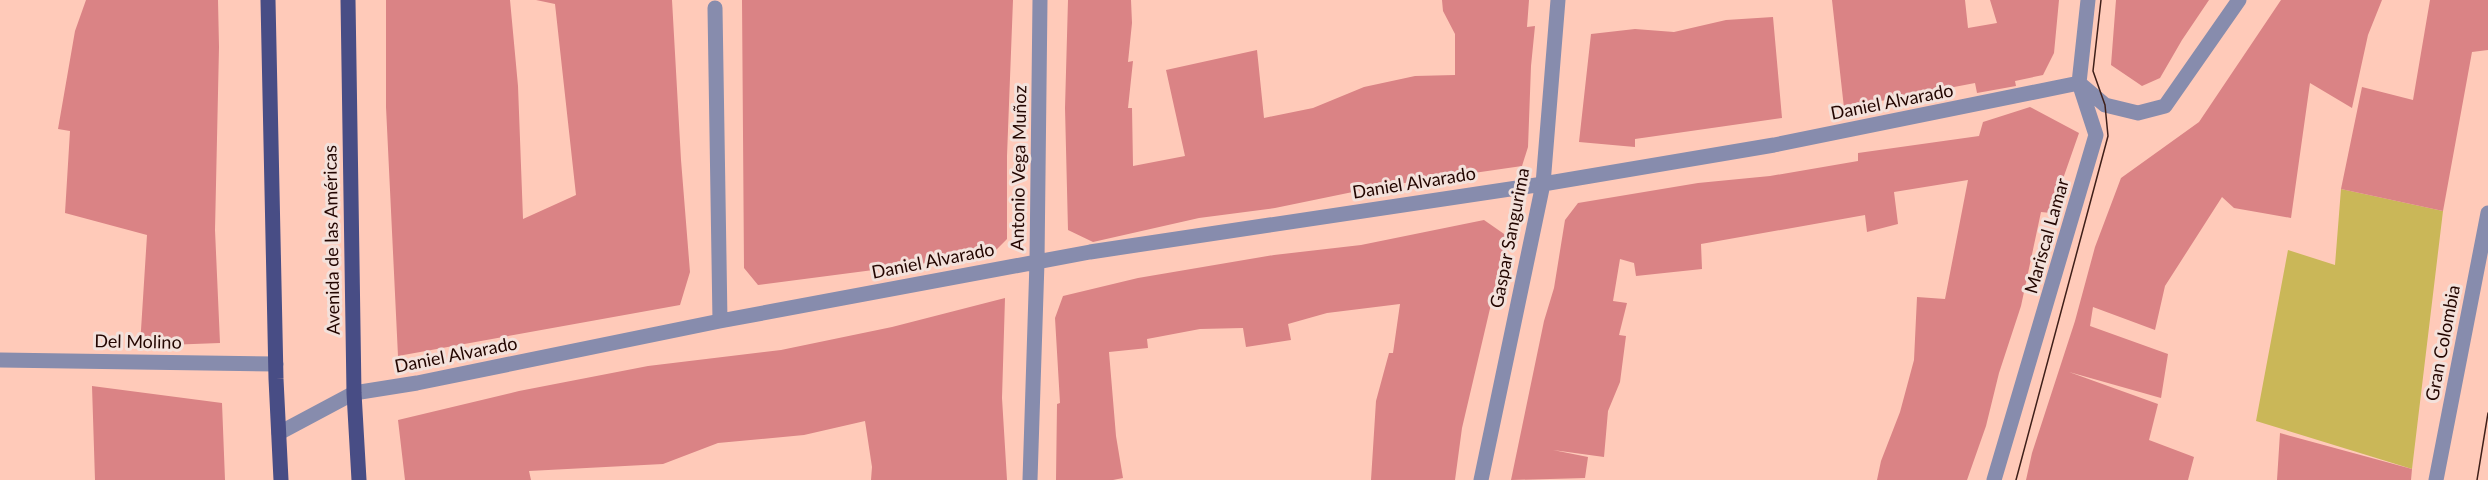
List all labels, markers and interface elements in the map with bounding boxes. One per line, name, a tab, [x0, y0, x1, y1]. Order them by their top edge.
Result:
street label: Daniel Alvarado	[1829, 78, 1955, 124]
street label: Antonio Vega Muñoz	[1006, 85, 1030, 251]
street label: Avenida de las Américas	[318, 145, 344, 335]
street label: Daniel Alvarado	[1351, 161, 1477, 203]
street label: Gaspar Sangurima	[1485, 166, 1533, 310]
street label: Mariscal Lamar	[2019, 175, 2073, 296]
street label: Daniel Alvarado	[870, 237, 996, 283]
street label: Gran Colombia	[2420, 283, 2464, 403]
street label: Del Molino	[94, 329, 182, 353]
street label: Daniel Alvarado	[393, 331, 519, 377]

